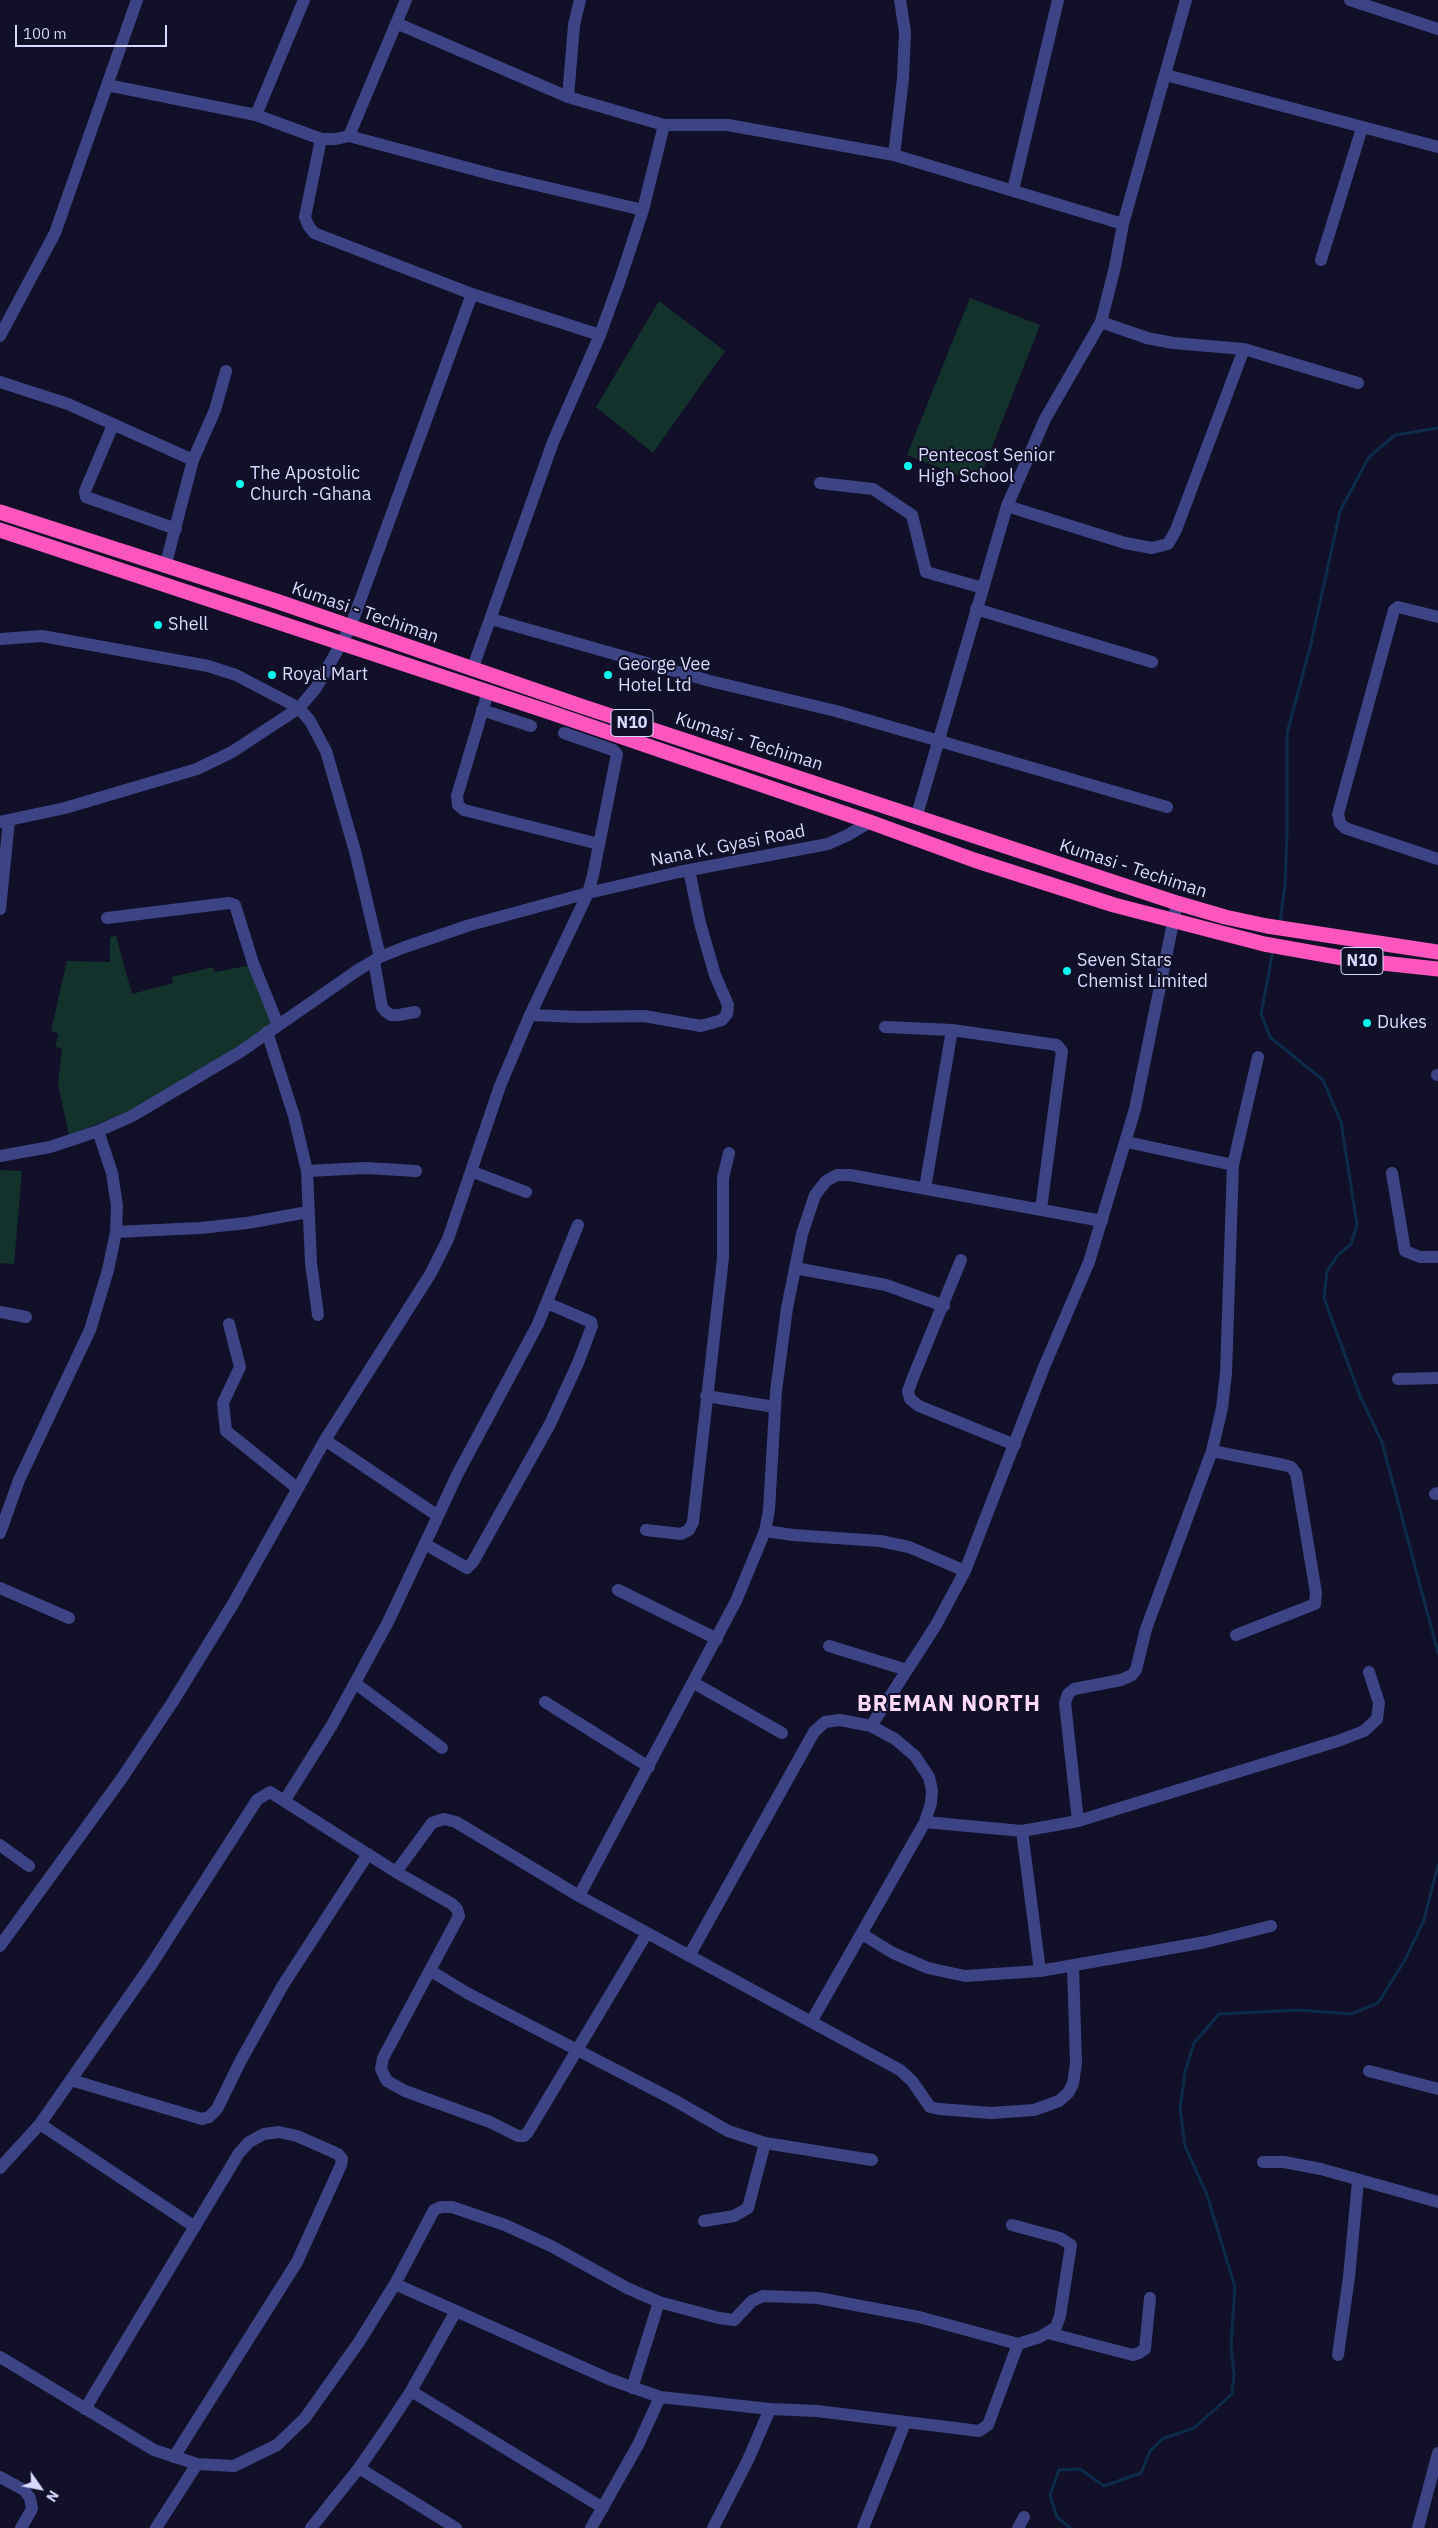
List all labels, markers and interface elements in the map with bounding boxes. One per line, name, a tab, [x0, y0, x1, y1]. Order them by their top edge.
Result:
scale bar	[18, 15, 170, 47]
text: 100 m	[23, 24, 67, 43]
place label: Pentecost Senior High School	[918, 445, 1055, 488]
marker: Pentecost Senior High School	[902, 460, 914, 472]
place label: The Apostolic Church -Ghana	[250, 463, 371, 506]
marker: The Apostolic Church -Ghana	[234, 478, 246, 490]
street label: Kumasi - Techiman	[289, 578, 441, 648]
place label: Shell	[168, 614, 208, 636]
marker: Shell	[152, 619, 164, 631]
place label: George Vee Hotel Ltd	[618, 654, 710, 696]
place label: Royal Mart	[282, 664, 368, 686]
marker: Royal Mart	[266, 669, 278, 681]
marker: George Vee Hotel Ltd	[602, 669, 614, 681]
street label: Kumasi - Techiman	[672, 708, 826, 776]
road number: N10	[611, 710, 653, 736]
street label: Nana K. Gyasi Road	[649, 820, 807, 872]
street label: Kumasi - Techiman	[1056, 835, 1210, 903]
road number: N10	[1341, 948, 1383, 974]
place label: Seven Stars Chemist Limited	[1077, 950, 1208, 992]
marker: Seven Stars Chemist Limited	[1061, 965, 1073, 977]
place label: Dukes	[1377, 1012, 1427, 1034]
marker: Dukes	[1361, 1017, 1373, 1029]
district label: BREMAN NORTH	[856, 1692, 1042, 1718]
north arrow	[15, 2463, 65, 2513]
text: N	[42, 2487, 63, 2505]

